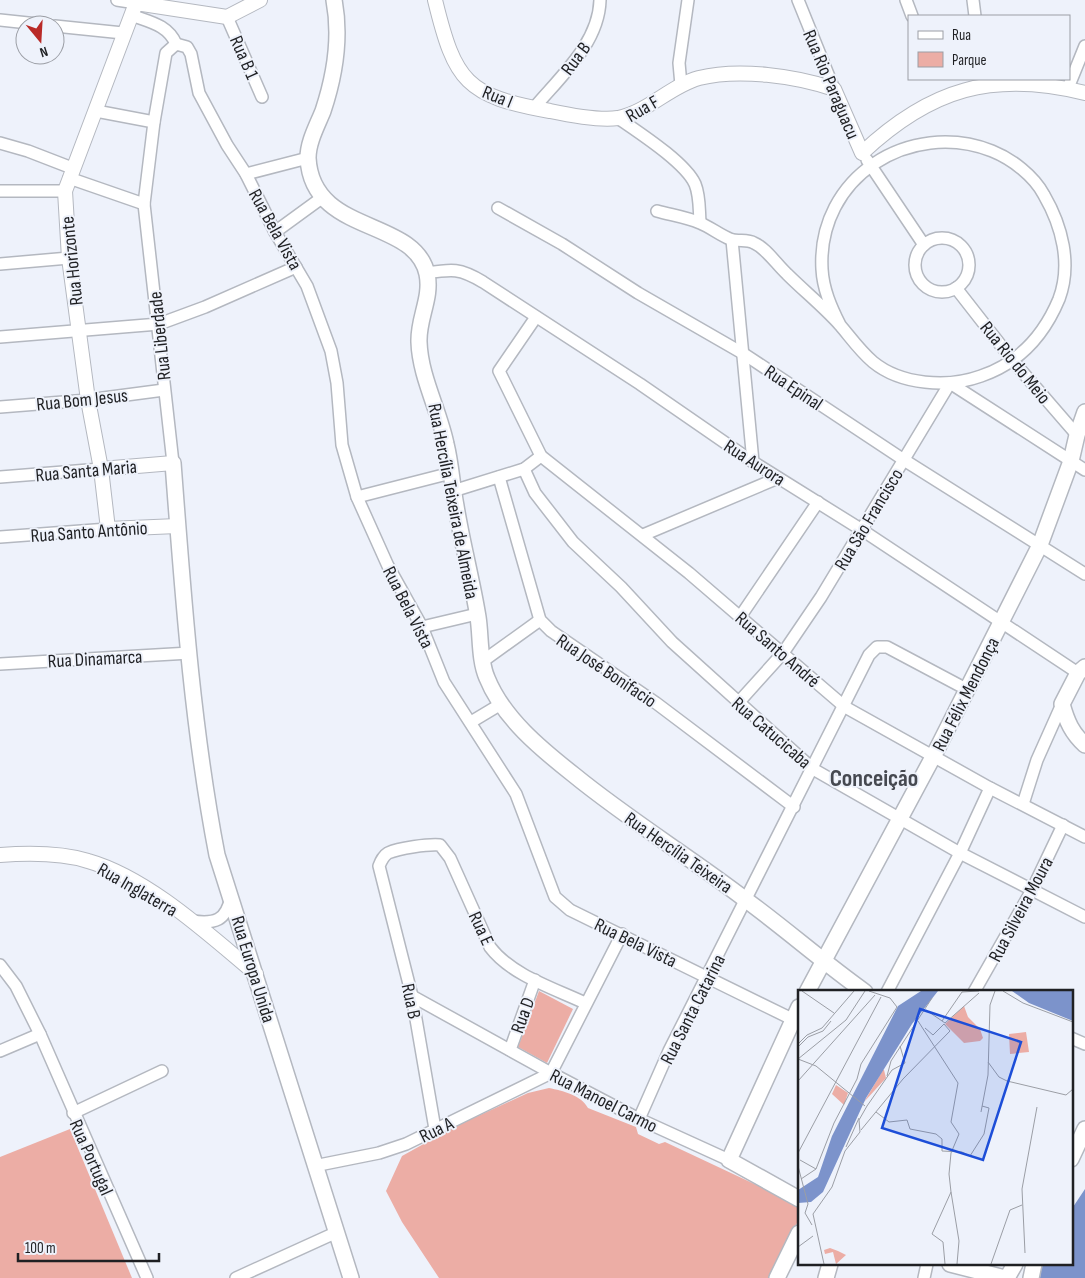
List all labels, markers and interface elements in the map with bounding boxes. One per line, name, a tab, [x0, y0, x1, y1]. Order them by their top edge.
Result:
north arrow	[15, 15, 65, 65]
legend	[908, 15, 1070, 80]
text: Rua	[952, 26, 971, 45]
street label: Rua Rio Paraguacu	[797, 27, 864, 143]
street label: Rua B 1	[224, 32, 263, 83]
street label: Rua B	[556, 38, 596, 80]
text: N	[38, 43, 50, 61]
text: Parque	[952, 51, 987, 70]
street label: Rua I	[479, 81, 516, 114]
street label: Rua F	[622, 91, 663, 128]
street label: Rua Bela Vista	[243, 185, 306, 274]
street label: Rua Horizonte	[56, 215, 89, 307]
street label: Rua Liberdade	[144, 290, 177, 381]
street label: Rua Rio do Meio	[975, 317, 1055, 409]
street label: Rua Epinal	[760, 360, 827, 416]
street label: Rua Bom Jesus	[35, 384, 129, 417]
street label: Rua Hercília Teixeira de Almeida	[422, 402, 483, 601]
street label: Rua Aurora	[719, 435, 789, 492]
street label: Rua Santa Maria	[34, 456, 138, 487]
street label: Rua São Francisco	[830, 465, 909, 575]
street label: Rua Santo Antônio	[30, 517, 148, 548]
street label: Rua Bela Vista	[377, 563, 438, 653]
street label: Rua Santo André	[730, 607, 824, 693]
street label: Rua José Bonifacio	[552, 629, 661, 713]
street label: Rua Félix Mendonça	[928, 634, 1005, 756]
street label: Rua Dinamarca	[47, 646, 143, 673]
street label: Rua Catucicaba	[726, 692, 816, 774]
district label: Conceição	[830, 764, 918, 793]
street label: Rua Hercília Teixeira	[620, 808, 737, 899]
street label: Rua Silveira Moura	[984, 853, 1059, 966]
street label: Rua Inglaterra	[93, 858, 181, 922]
street label: Rua E	[463, 908, 498, 949]
street label: Rua Europa Unida	[225, 913, 280, 1026]
street label: Rua Bela Vista	[590, 914, 680, 973]
street label: Rua Santa Catarina	[656, 951, 731, 1069]
street label: Rua B	[396, 982, 425, 1021]
inset map	[798, 990, 1072, 1266]
street label: Rua D	[506, 994, 540, 1037]
street label: Rua Manoel Carmo	[546, 1064, 661, 1138]
street label: Rua A	[416, 1112, 458, 1148]
street label: Rua Portugal	[64, 1116, 118, 1199]
scale bar	[18, 1230, 159, 1262]
text: 100 m	[25, 1239, 56, 1258]

